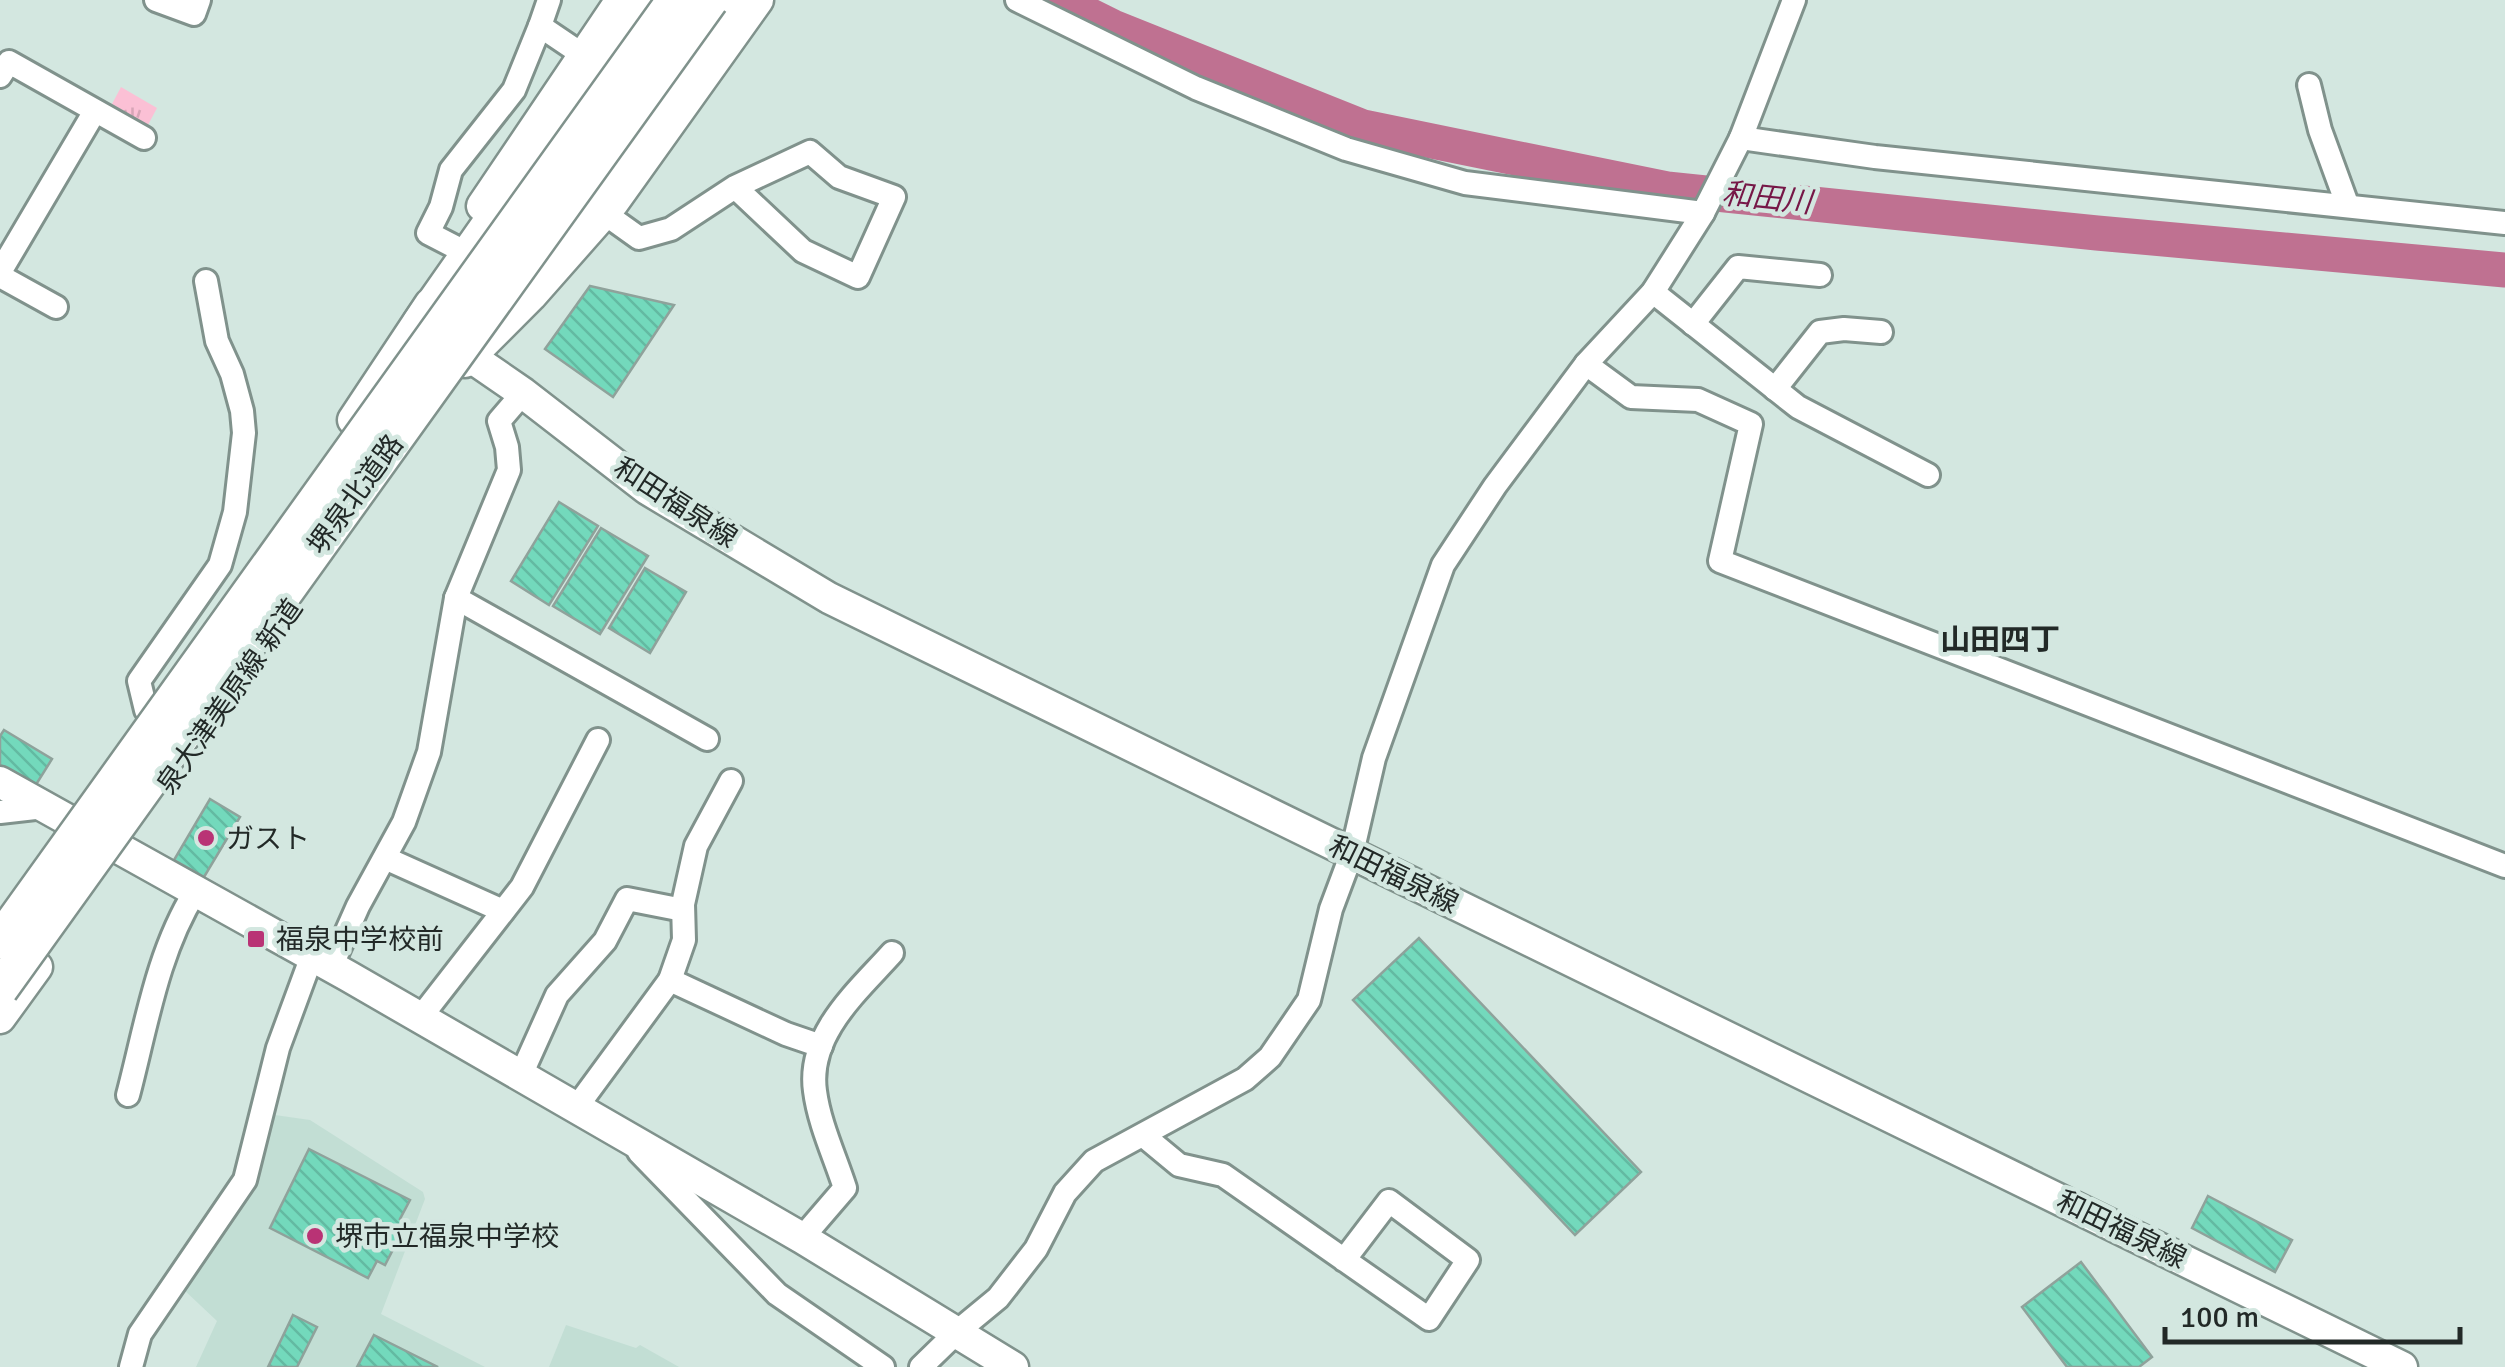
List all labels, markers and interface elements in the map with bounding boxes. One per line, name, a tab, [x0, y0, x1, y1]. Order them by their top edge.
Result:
water label: 和田川	[1720, 175, 1817, 222]
street label: 堺泉北道路	[301, 428, 411, 561]
street label: 和田福泉線	[607, 450, 743, 555]
street label: 泉大津美原線 新道	[150, 593, 310, 801]
district label: 山田四丁	[1940, 622, 2060, 659]
place label: ガスト	[226, 822, 310, 856]
marker: ガスト	[195, 827, 217, 849]
street label: 和田福泉線	[1323, 829, 1464, 921]
place label: 福泉中学校前	[276, 923, 444, 957]
marker: 福泉中学校前	[245, 928, 267, 950]
street label: 和田福泉線	[2051, 1184, 2192, 1276]
place label: 堺市立福泉中学校	[335, 1220, 559, 1254]
marker: 堺市立福泉中学校	[304, 1225, 326, 1247]
scale bar	[2165, 1282, 2460, 1344]
text: 100 m	[2180, 1299, 2259, 1336]

